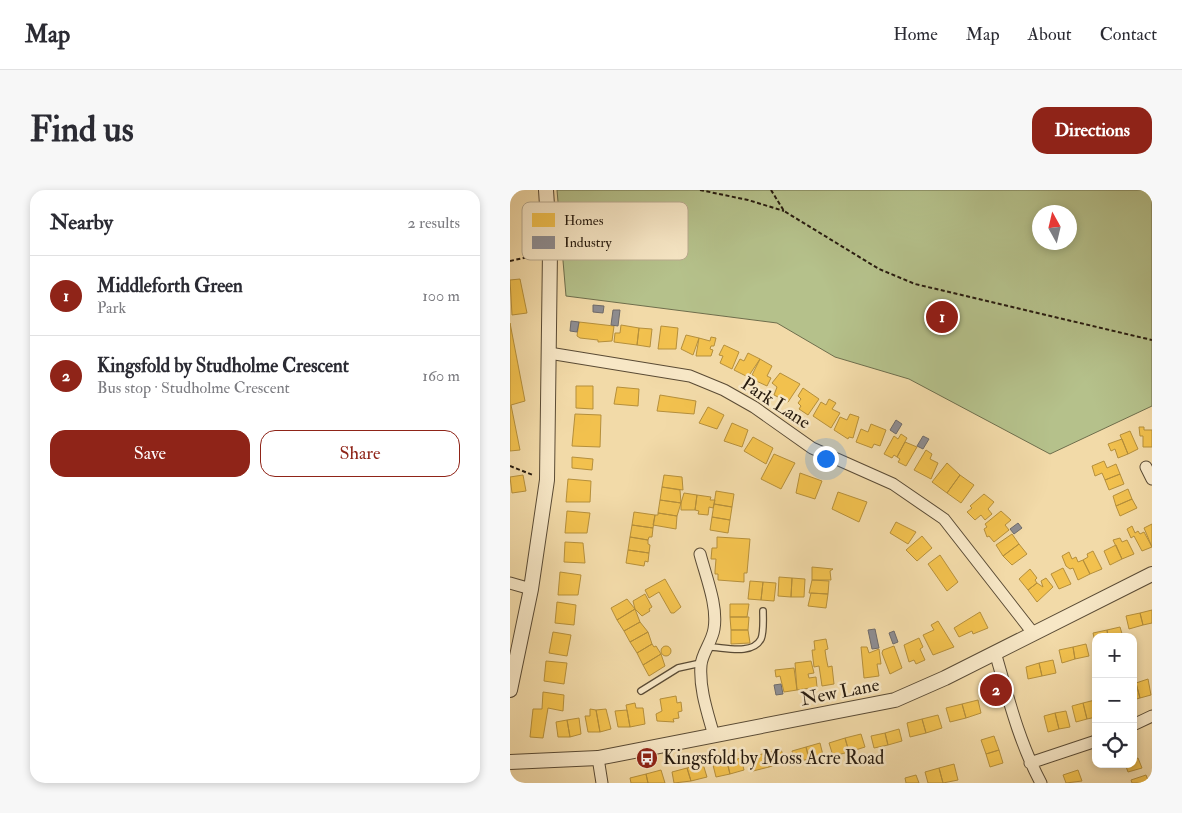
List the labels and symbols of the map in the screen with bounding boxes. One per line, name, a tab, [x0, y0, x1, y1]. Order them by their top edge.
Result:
legend	[522, 202, 688, 260]
north arrow	[1032, 205, 1077, 250]
text: Homes	[564, 212, 604, 229]
text: Industry	[564, 234, 613, 252]
pin: 1	[926, 298, 958, 336]
street label: Park Lane	[737, 372, 815, 434]
your location	[813, 446, 839, 472]
pin: 2	[980, 671, 1012, 709]
street label: New Lane	[799, 673, 881, 711]
bus stop icon: Kingsfold by Moss Acre Road	[635, 746, 659, 770]
place label: Kingsfold by Moss Acre Road	[663, 746, 885, 770]

